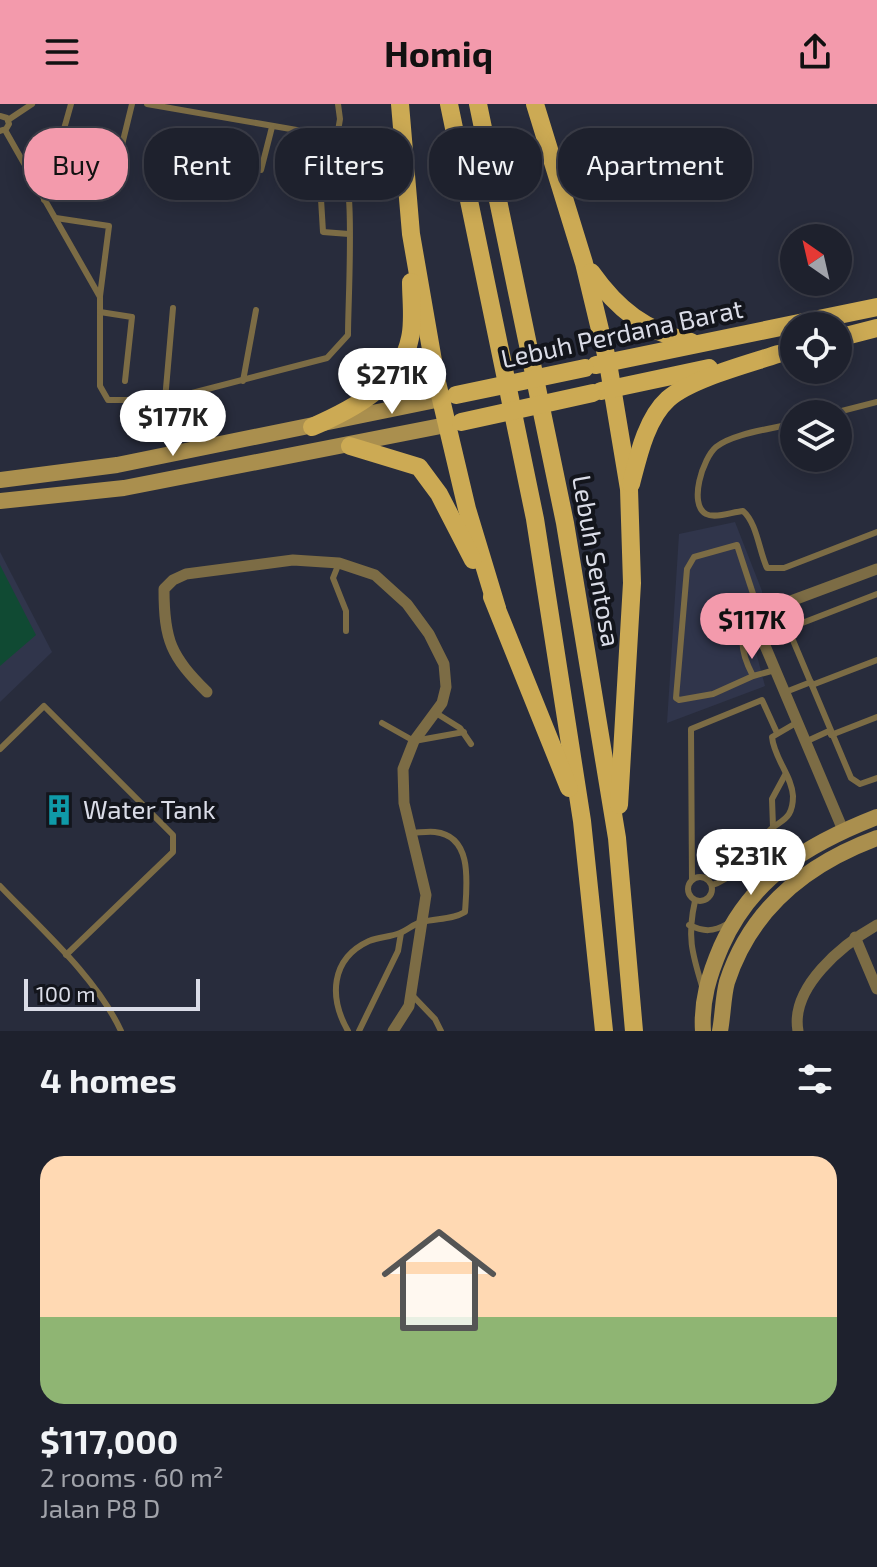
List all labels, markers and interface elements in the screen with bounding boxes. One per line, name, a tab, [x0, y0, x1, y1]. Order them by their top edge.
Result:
icon: menu	[40, 30, 84, 74]
icon: share	[793, 30, 837, 74]
text: Homiq	[384, 31, 493, 74]
chip: Buy	[24, 128, 128, 200]
chip: Rent	[144, 128, 259, 200]
chip: Filters	[275, 128, 413, 200]
chip: New	[429, 128, 542, 200]
chip: Apartment	[558, 128, 752, 200]
north arrow	[780, 224, 852, 296]
map controls	[780, 224, 852, 472]
street label: Lebuh Perdana Barat	[498, 292, 746, 373]
button: locate	[780, 312, 852, 384]
pin: $271K	[336, 348, 448, 416]
text: $271K	[356, 358, 428, 389]
pin: $177K	[117, 390, 229, 458]
text: $177K	[138, 400, 208, 431]
button: layers	[780, 400, 852, 472]
street label: Lebuh Sentosa	[567, 473, 628, 649]
pin: $117K	[696, 593, 808, 661]
text: $117K	[718, 603, 786, 634]
building icon: Water Tank	[42, 793, 76, 827]
place label: Water Tank	[83, 793, 216, 824]
pin: $231K	[695, 829, 807, 897]
text: $231K	[715, 839, 787, 870]
scale bar	[24, 975, 200, 1011]
text: 100 m	[36, 980, 95, 1006]
icon: filters	[793, 1057, 837, 1101]
text: 4 homes	[40, 1059, 177, 1100]
icon: home	[367, 1208, 511, 1352]
text: $117,000	[40, 1420, 178, 1461]
text: 2 rooms · 60 m²	[40, 1461, 224, 1492]
text: Jalan P8 D	[40, 1492, 160, 1523]

